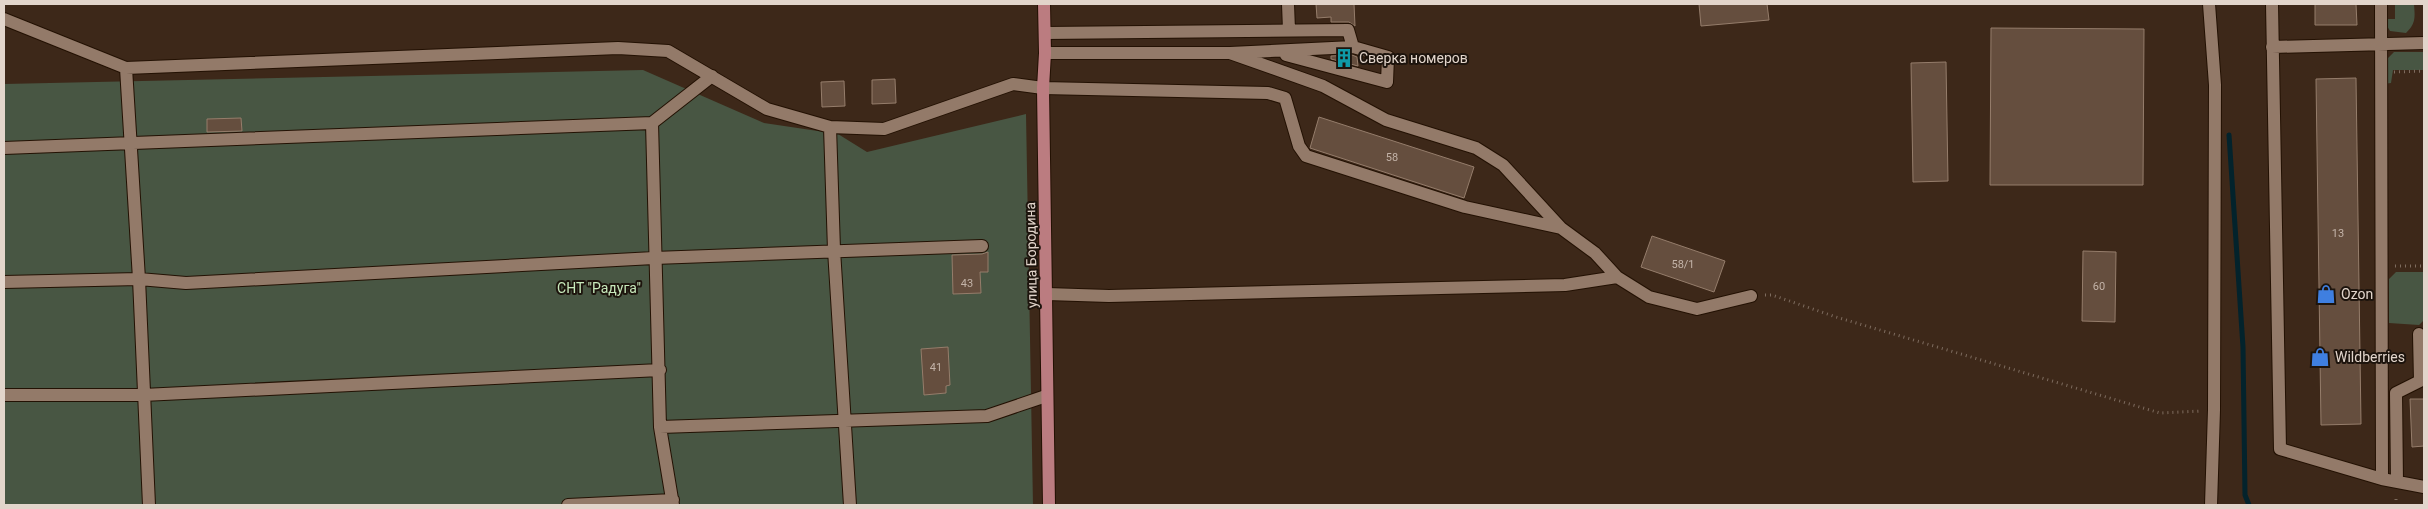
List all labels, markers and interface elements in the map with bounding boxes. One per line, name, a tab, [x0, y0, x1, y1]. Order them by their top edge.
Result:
building icon: Сверка номеров	[1333, 47, 1355, 69]
place label: Сверка номеров	[1359, 50, 1468, 66]
house number: 58	[1386, 151, 1398, 164]
street label: улица Бородина	[1022, 202, 1040, 308]
house number: 13	[2332, 227, 2344, 240]
house number: 58/1	[1671, 258, 1695, 271]
house number: 43	[961, 277, 973, 290]
park label: СНТ "Радуга"	[557, 280, 641, 296]
house number: 60	[2093, 280, 2105, 293]
shop icon: Ozon	[2315, 283, 2337, 305]
place label: Ozon	[2341, 286, 2373, 302]
shop icon: Wildberries	[2309, 346, 2331, 368]
place label: Wildberries	[2335, 349, 2405, 365]
house number: 41	[930, 361, 942, 374]

